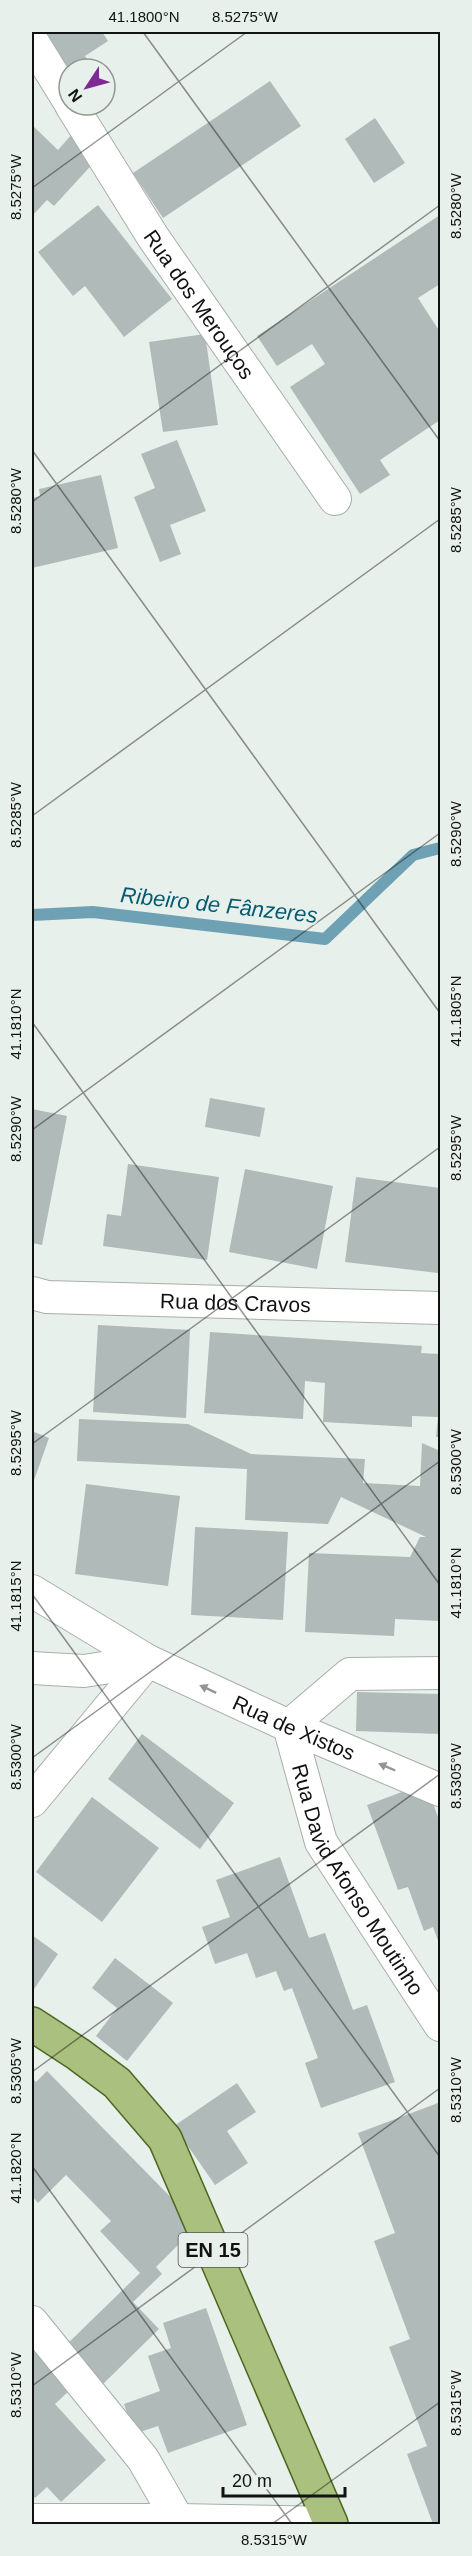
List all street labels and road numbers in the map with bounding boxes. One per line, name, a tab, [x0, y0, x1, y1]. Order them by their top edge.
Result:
street label: Rua dos Merouços	[140, 225, 259, 383]
street label: Rua dos Cravos	[160, 1289, 311, 1316]
street label: Rua de Xistos	[230, 1690, 359, 1764]
street label: Rua David Afonso Moutinho	[288, 1761, 429, 1999]
road number: EN 15	[178, 2233, 248, 2267]

